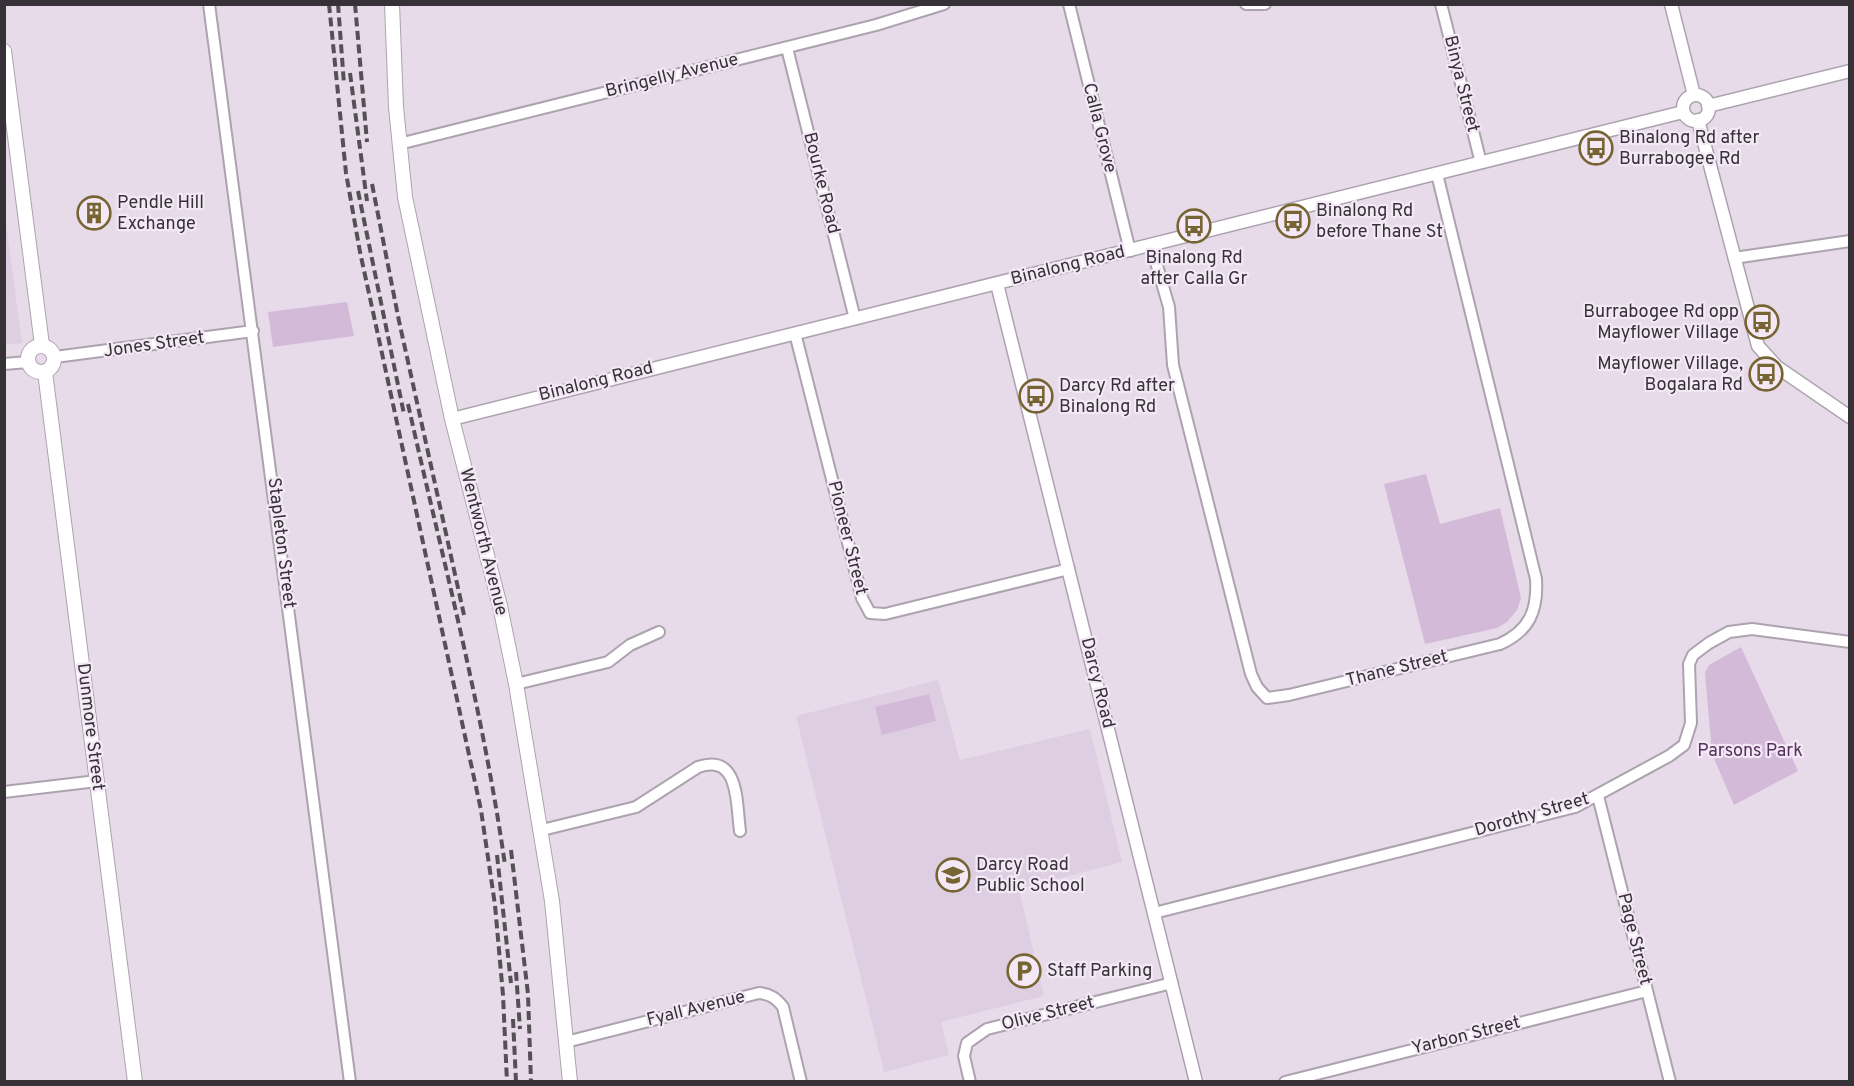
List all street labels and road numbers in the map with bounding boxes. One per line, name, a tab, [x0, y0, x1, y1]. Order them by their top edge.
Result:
street label: Binya Street	[1438, 33, 1484, 135]
street label: Bringelly Avenue	[603, 48, 741, 104]
street label: Calla Grove	[1077, 81, 1121, 175]
street label: Bourke Road	[797, 130, 845, 236]
street label: Binalong Road	[1008, 241, 1128, 291]
street label: Jones Street	[102, 327, 206, 363]
street label: Binalong Road	[536, 357, 656, 407]
street label: Wentworth Avenue	[454, 466, 512, 618]
street label: Stapleton Street	[262, 476, 300, 610]
street label: Pioneer Street	[822, 478, 872, 598]
street label: Darcy Road	[1075, 635, 1119, 731]
street label: Thane Street	[1344, 645, 1450, 693]
street label: Dunmore Street	[71, 662, 109, 792]
street label: Dorothy Street	[1472, 788, 1592, 842]
street label: Page Street	[1611, 891, 1657, 987]
street label: Fyall Avenue	[644, 986, 748, 1032]
street label: Olive Street	[999, 991, 1097, 1037]
street label: Yarbon Street	[1409, 1011, 1523, 1061]

